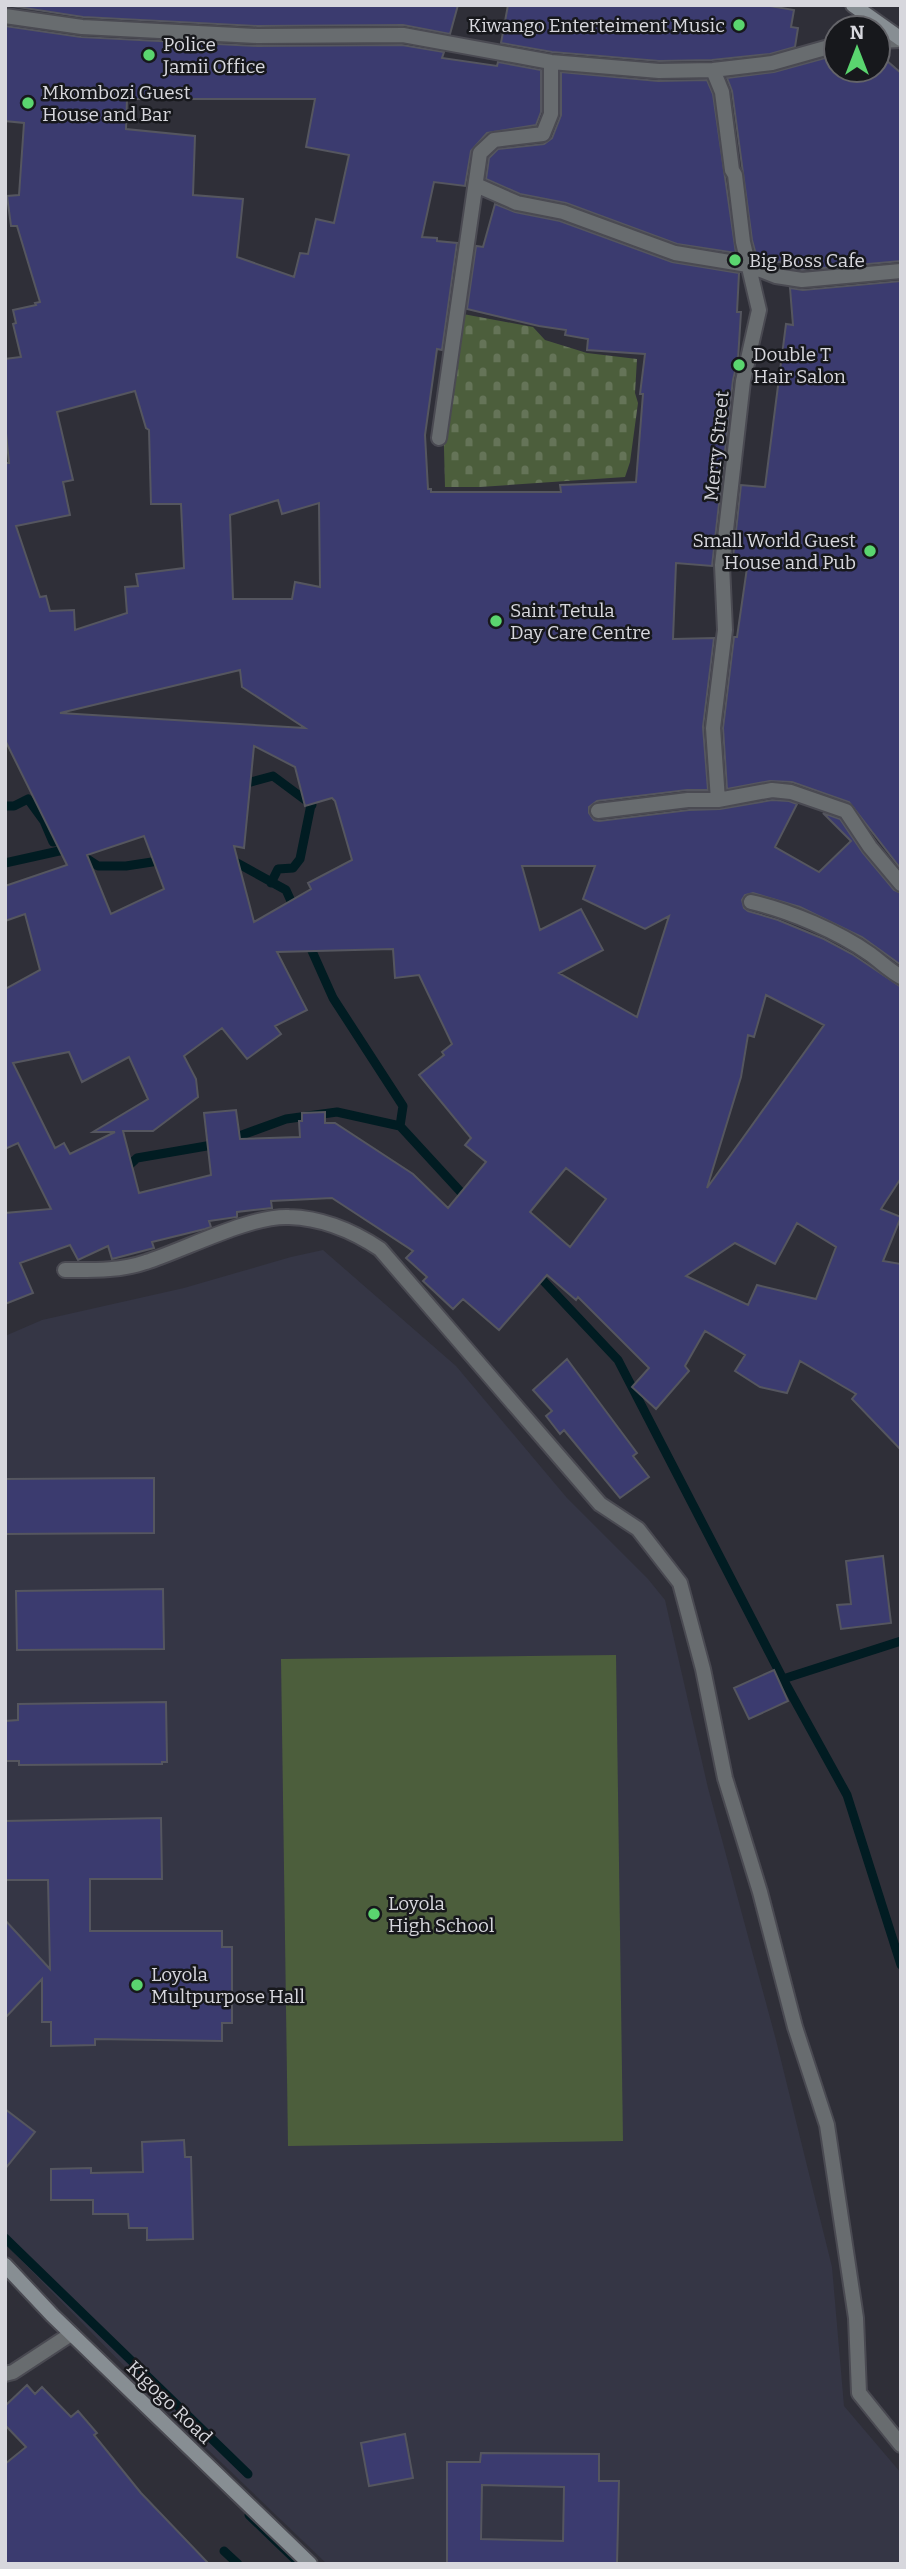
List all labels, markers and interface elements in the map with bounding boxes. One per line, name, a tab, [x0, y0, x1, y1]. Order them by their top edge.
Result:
place label: Kiwango Enterteiment Music	[468, 14, 725, 37]
north arrow	[822, 14, 892, 84]
marker: Kiwango Enterteiment Music	[731, 17, 747, 33]
text: N	[850, 21, 865, 44]
place label: Police Jamii Office	[162, 33, 266, 78]
marker: Police Jamii Office	[141, 47, 157, 63]
place label: Mkombozi Guest House and Bar	[42, 81, 191, 126]
marker: Mkombozi Guest House and Bar	[20, 95, 36, 111]
place label: Big Boss Cafe	[749, 249, 865, 272]
marker: Big Boss Cafe	[727, 252, 743, 268]
place label: Double T Hair Salon	[753, 343, 846, 388]
marker: Double T Hair Salon	[731, 357, 747, 373]
street label: Merry Street	[699, 389, 734, 503]
place label: Small World Guest House and Pub	[692, 529, 856, 574]
marker: Small World Guest House and Pub	[862, 543, 878, 559]
place label: Saint Tetula Day Care Centre	[510, 599, 651, 644]
marker: Saint Tetula Day Care Centre	[488, 613, 504, 629]
place label: Loyola High School	[388, 1892, 494, 1937]
marker: Loyola High School	[366, 1906, 382, 1922]
place label: Loyola Multpurpose Hall	[151, 1963, 305, 2008]
marker: Loyola Multpurpose Hall	[129, 1977, 145, 1993]
street label: Kigogo Road	[122, 2356, 217, 2449]

